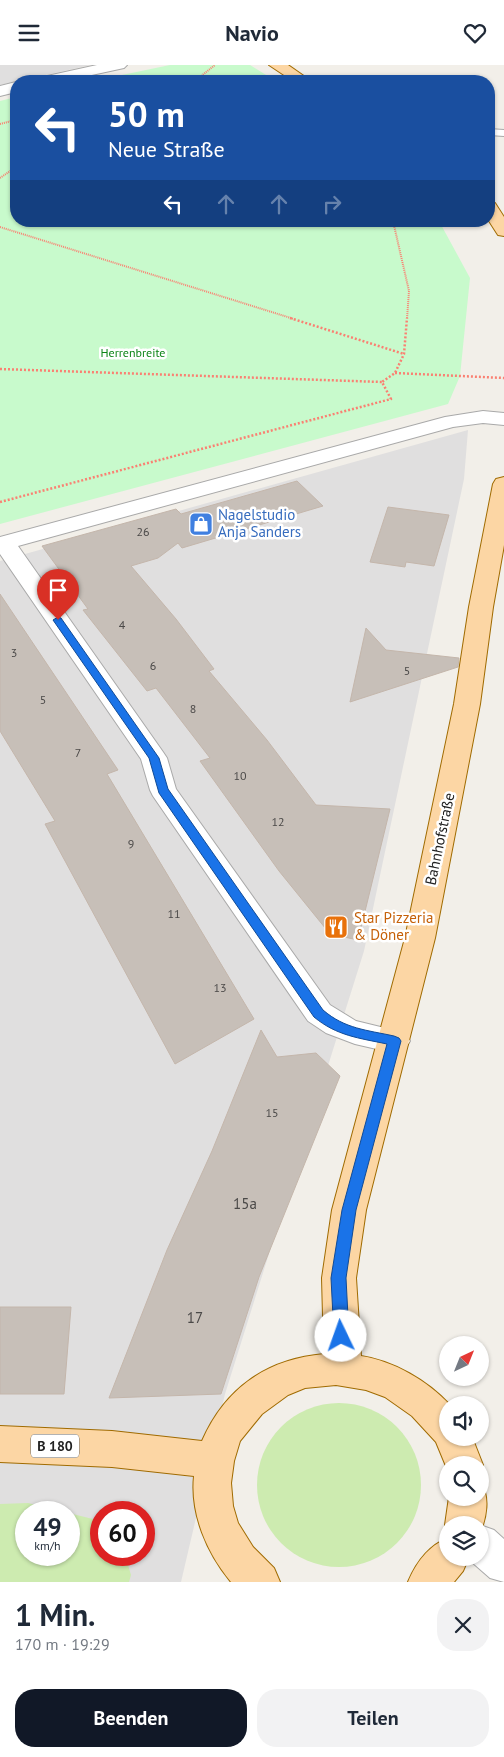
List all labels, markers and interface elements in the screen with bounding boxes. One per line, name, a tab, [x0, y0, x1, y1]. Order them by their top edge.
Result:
icon: menu	[15, 19, 43, 47]
text: Navio	[225, 19, 279, 47]
icon: heart	[461, 19, 489, 47]
text: 50 m	[108, 91, 185, 137]
icon: left	[25, 95, 90, 160]
text: Neue Straße	[108, 135, 225, 163]
icon: left	[159, 190, 187, 218]
icon: ahead	[212, 190, 240, 218]
icon: ahead	[265, 190, 293, 218]
icon: right	[318, 190, 346, 218]
park label: Herrenbreite	[101, 345, 165, 360]
place label: Nagelstudio Anja Sanders	[218, 505, 301, 541]
shop icon: Nagelstudio Anja Sanders	[188, 511, 214, 537]
house number: 26	[136, 524, 150, 539]
pin	[37, 569, 79, 620]
icon: arrive	[44, 576, 72, 604]
house number: 4	[119, 617, 126, 632]
house number: 3	[11, 645, 17, 660]
house number: 6	[150, 658, 156, 673]
house number: 5	[404, 663, 410, 678]
house number: 5	[40, 692, 46, 707]
house number: 8	[190, 701, 196, 716]
house number: 7	[75, 745, 81, 760]
house number: 10	[233, 768, 247, 783]
street label: Bahnhofstraße	[420, 791, 459, 887]
house number: 12	[271, 814, 285, 829]
house number: 9	[128, 836, 134, 851]
house number: 11	[167, 906, 181, 921]
place label: Star Pizzeria & Döner	[354, 908, 433, 944]
restaurant icon: Star Pizzeria & Döner	[323, 914, 349, 940]
house number: 13	[213, 980, 227, 995]
house number: 15	[265, 1105, 279, 1120]
house number: 15a	[233, 1194, 257, 1213]
house number: 17	[187, 1308, 203, 1327]
position arrow	[314, 1309, 366, 1361]
north arrow	[439, 1336, 489, 1386]
map controls	[439, 1336, 489, 1566]
button: sound	[439, 1396, 489, 1446]
road number: B 180	[31, 1435, 79, 1457]
button: search	[439, 1456, 489, 1506]
speed limit sign: 60	[90, 1501, 155, 1566]
text: 49	[33, 1511, 62, 1543]
button: layers	[439, 1516, 489, 1566]
text: km/h	[34, 1538, 61, 1553]
text: 1 Min.	[15, 1595, 95, 1634]
button: close	[437, 1599, 489, 1651]
text: 170 m · 19:29	[15, 1634, 110, 1654]
button: Beenden	[15, 1689, 247, 1747]
button: Teilen	[257, 1689, 489, 1747]

